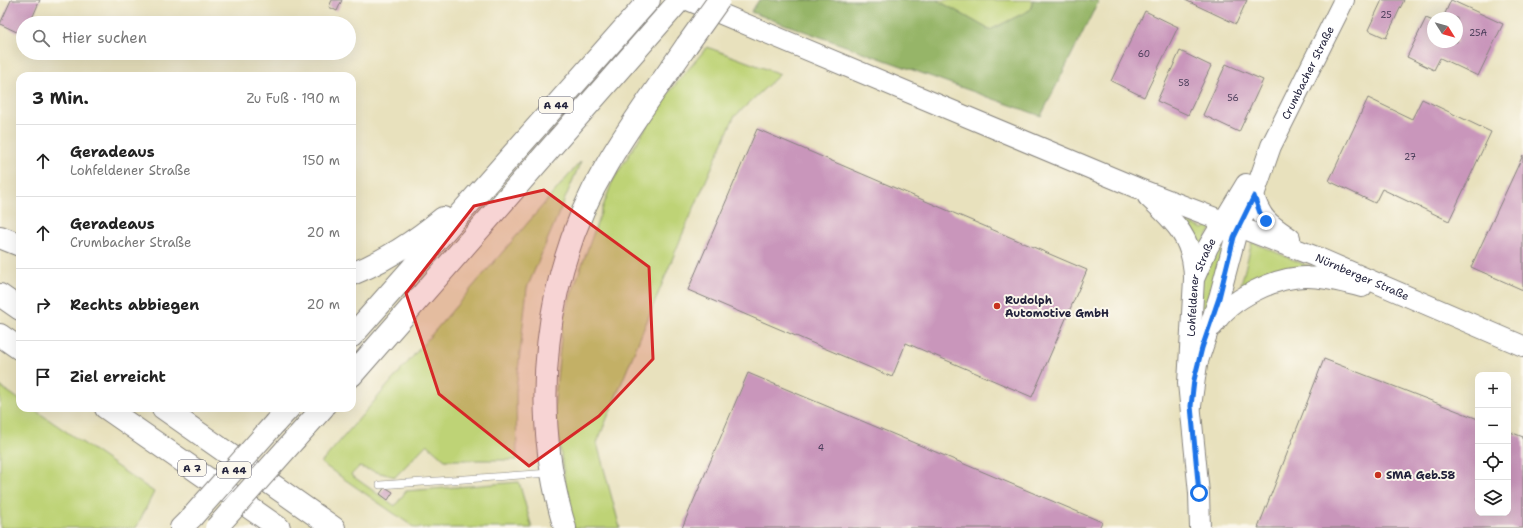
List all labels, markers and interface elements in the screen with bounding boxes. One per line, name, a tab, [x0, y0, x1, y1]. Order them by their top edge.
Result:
house number: 25	[1380, 9, 1392, 21]
north arrow	[1427, 12, 1463, 48]
search box	[16, 16, 356, 60]
street label: Crumbacher Straße	[1278, 24, 1338, 122]
icon: search	[30, 27, 52, 49]
house number: 25A	[1469, 27, 1488, 39]
text: Hier suchen	[62, 28, 147, 48]
house number: 60	[1138, 48, 1150, 60]
house number: 58	[1178, 77, 1190, 89]
text: 3 Min.	[32, 87, 89, 109]
text: Zu Fuß · 190 m	[246, 90, 340, 107]
house number: 56	[1227, 92, 1239, 104]
road number: A 44	[539, 97, 573, 113]
text: Geradeaus	[70, 142, 155, 162]
icon: ahead	[32, 150, 54, 172]
house number: 27	[1404, 151, 1416, 163]
text: 150 m	[302, 152, 340, 169]
text: Lohfeldener Straße	[70, 162, 191, 179]
route end	[1257, 212, 1275, 230]
text: Geradeaus	[70, 214, 155, 234]
icon: ahead	[32, 222, 54, 244]
text: 20 m	[307, 224, 340, 241]
text: Crumbacher Straße	[70, 234, 191, 251]
street label: Lohfeldener Straße	[1184, 235, 1220, 337]
street label: Nürnberger Straße	[1313, 250, 1411, 304]
place label: Rudolph Automotive GmbH	[1005, 293, 1109, 321]
icon: right	[32, 294, 54, 316]
text: Rechts abbiegen	[70, 295, 199, 315]
text: 20 m	[307, 296, 340, 313]
marker: Rudolph Automotive GmbH	[992, 301, 1002, 311]
icon: arrive	[32, 366, 54, 388]
text: Ziel erreicht	[70, 367, 166, 387]
map controls	[1475, 372, 1511, 516]
button: +	[1475, 372, 1511, 408]
button: −	[1475, 408, 1511, 444]
house number: 4	[818, 442, 824, 454]
button: locate	[1475, 444, 1511, 480]
road number: A 7	[178, 460, 206, 476]
road number: A 44	[217, 462, 251, 478]
place label: SMA Geb.58	[1386, 468, 1456, 483]
marker: SMA Geb.58	[1373, 470, 1383, 480]
button: layers	[1475, 480, 1511, 516]
route start	[1190, 484, 1208, 502]

